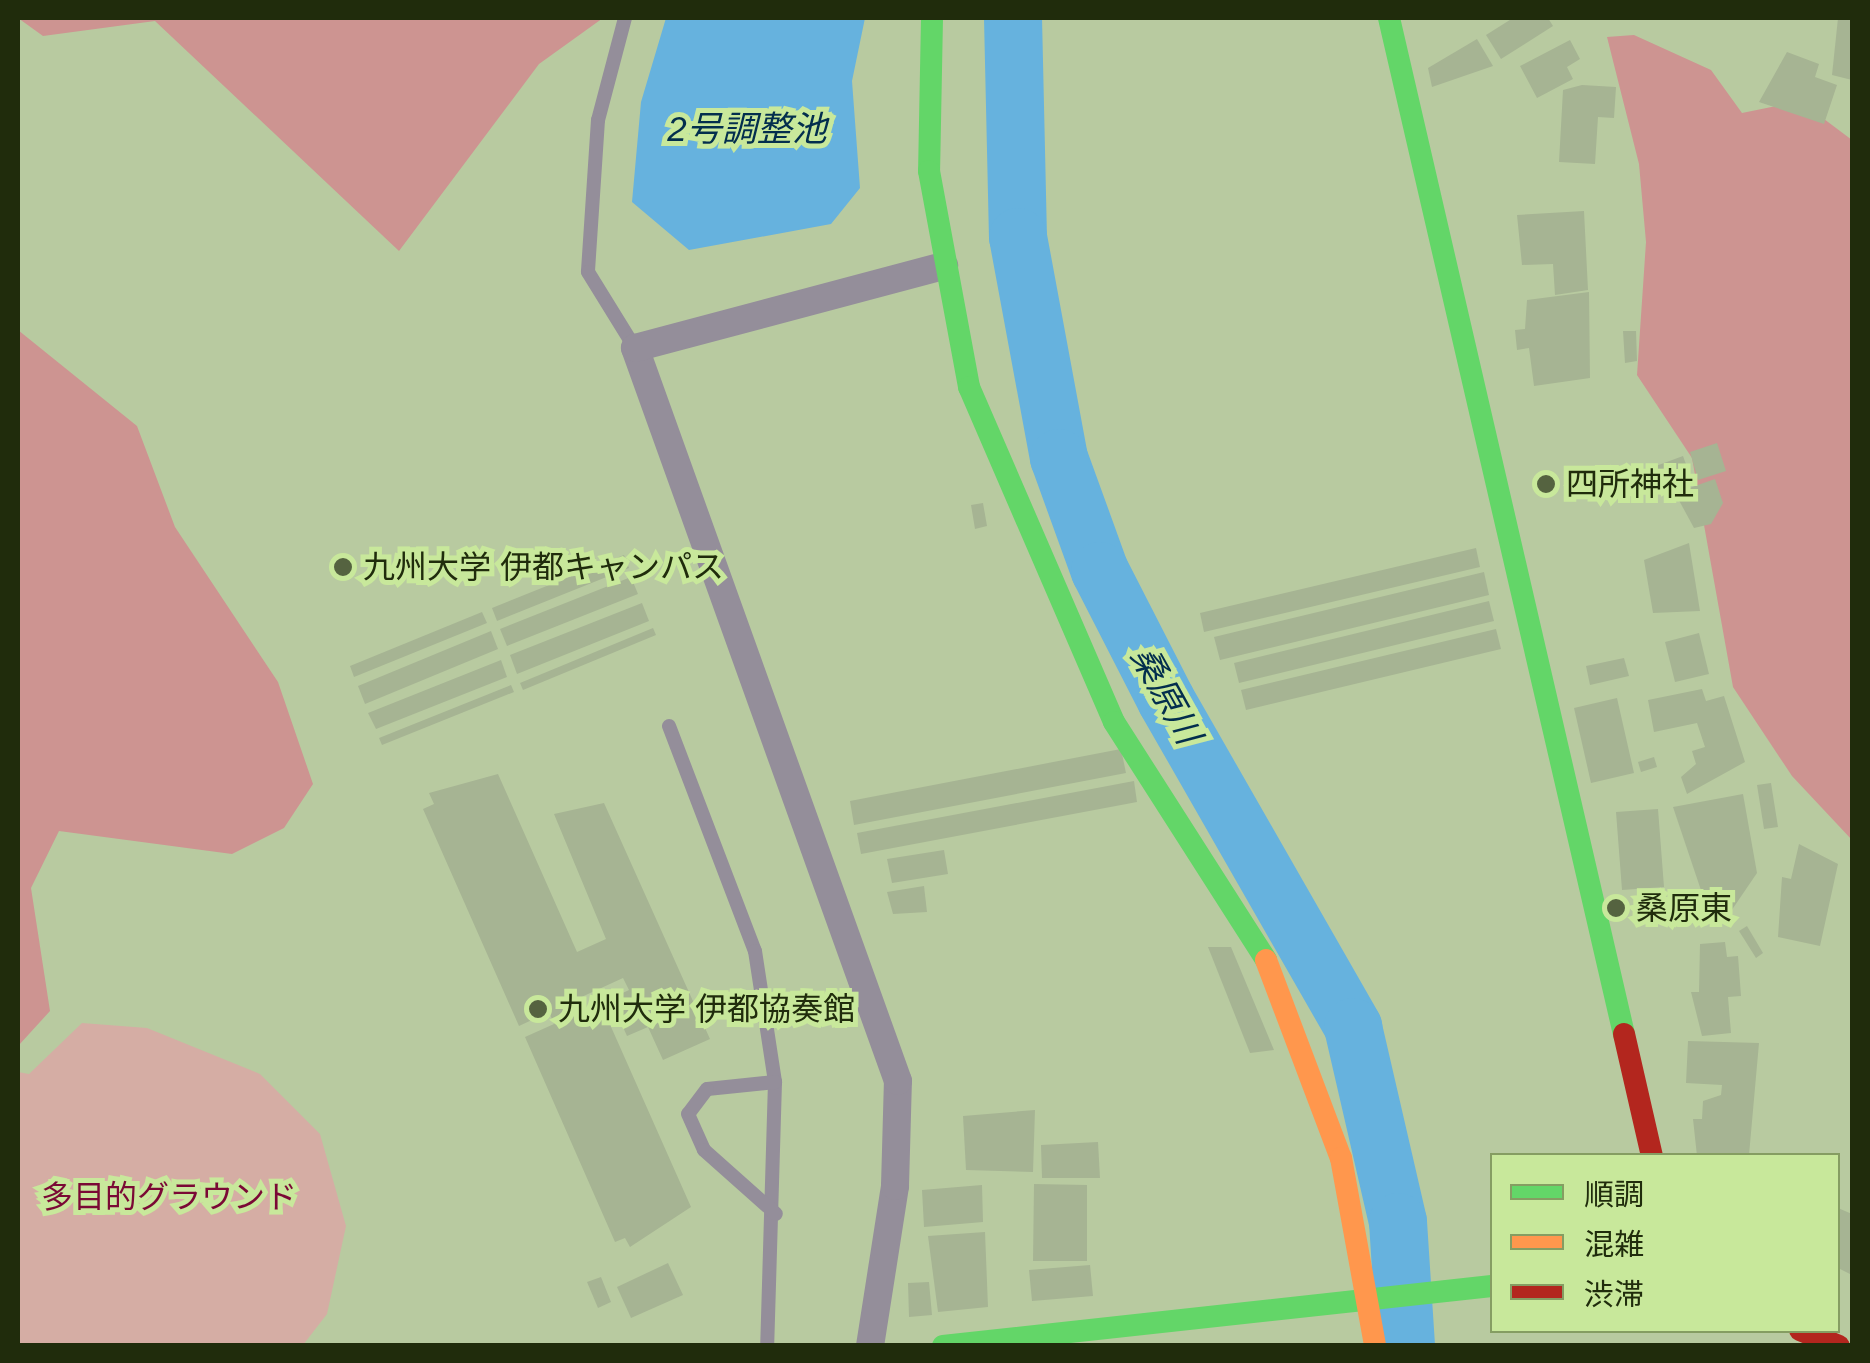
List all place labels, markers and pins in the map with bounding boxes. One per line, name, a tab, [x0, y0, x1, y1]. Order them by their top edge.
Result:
place label: 四所神社	[1566, 465, 1694, 503]
marker: 四所神社	[1535, 473, 1557, 495]
place label: 九州大学 伊都キャンパス	[363, 548, 724, 586]
marker: 九州大学 伊都キャンパス	[332, 556, 354, 578]
place label: 桑原東	[1636, 889, 1732, 927]
marker: 桑原東	[1605, 897, 1627, 919]
place label: 九州大学 伊都協奏館	[558, 990, 855, 1028]
marker: 九州大学 伊都協奏館	[527, 998, 549, 1020]

